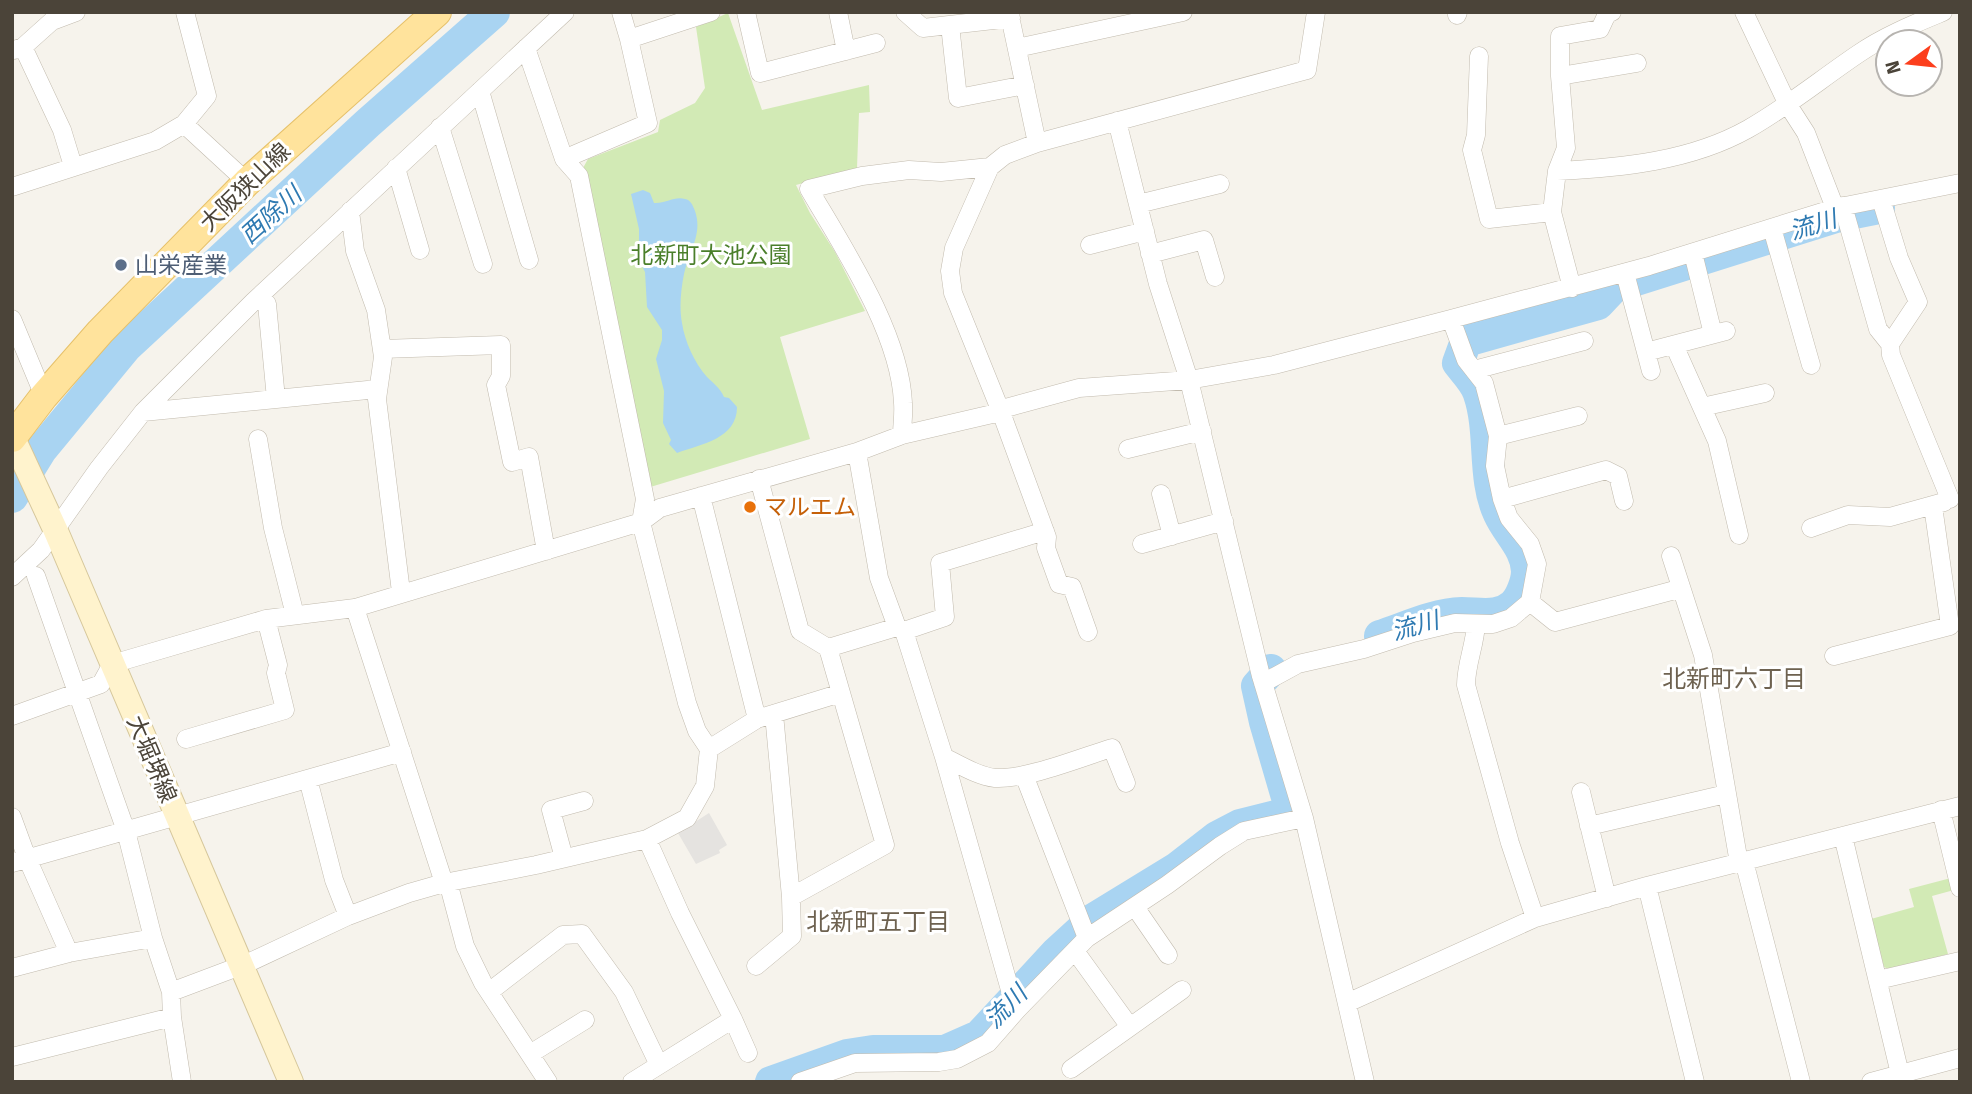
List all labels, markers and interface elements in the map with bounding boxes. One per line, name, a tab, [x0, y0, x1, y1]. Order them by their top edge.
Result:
north arrow	[1874, 28, 1944, 98]
text: N	[1880, 58, 1906, 76]
street label: 大阪狭山線	[194, 137, 296, 237]
water label: 西除川	[235, 178, 309, 249]
water label: 流川	[1786, 204, 1843, 245]
park label: 北新町大池公園	[631, 241, 792, 269]
place label: 山栄産業	[135, 251, 227, 279]
marker: 山栄産業	[113, 257, 129, 273]
place label: マルエム	[764, 493, 856, 521]
marker: マルエム	[742, 499, 758, 515]
water label: 流川	[1388, 605, 1445, 646]
district label: 北新町六丁目	[1662, 665, 1806, 693]
street label: 大堀堺線	[121, 711, 183, 807]
district label: 北新町五丁目	[806, 908, 950, 936]
water label: 流川	[979, 978, 1035, 1034]

